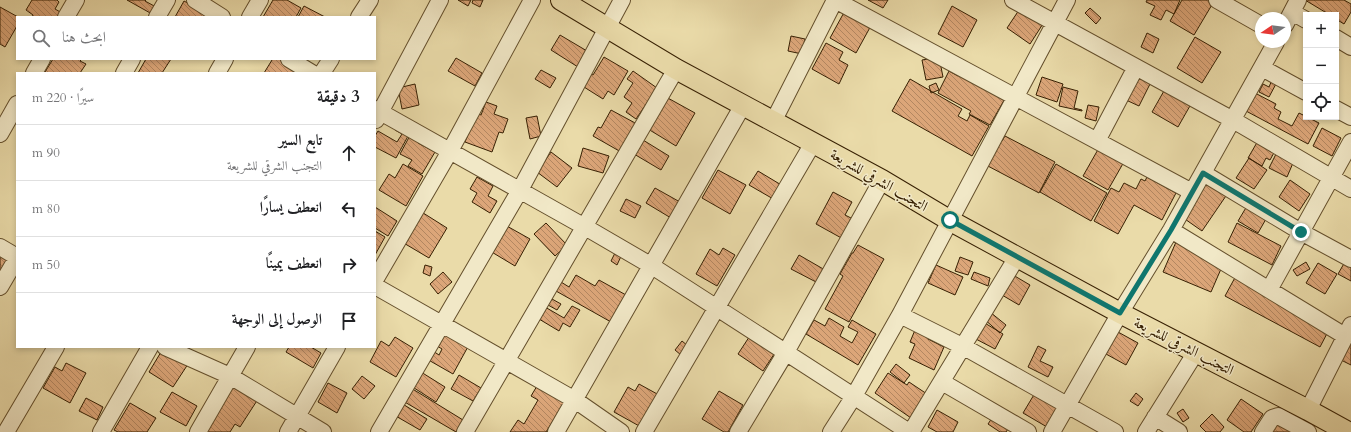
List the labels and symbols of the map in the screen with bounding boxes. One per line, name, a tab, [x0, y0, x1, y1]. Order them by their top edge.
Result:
north arrow	[1255, 12, 1291, 48]
street label: التجنب الشرقي للشريعة	[825, 144, 932, 218]
route start	[941, 211, 959, 229]
route end	[1292, 223, 1310, 241]
street label: التجنب الشرقي للشريعة	[1130, 312, 1237, 382]

